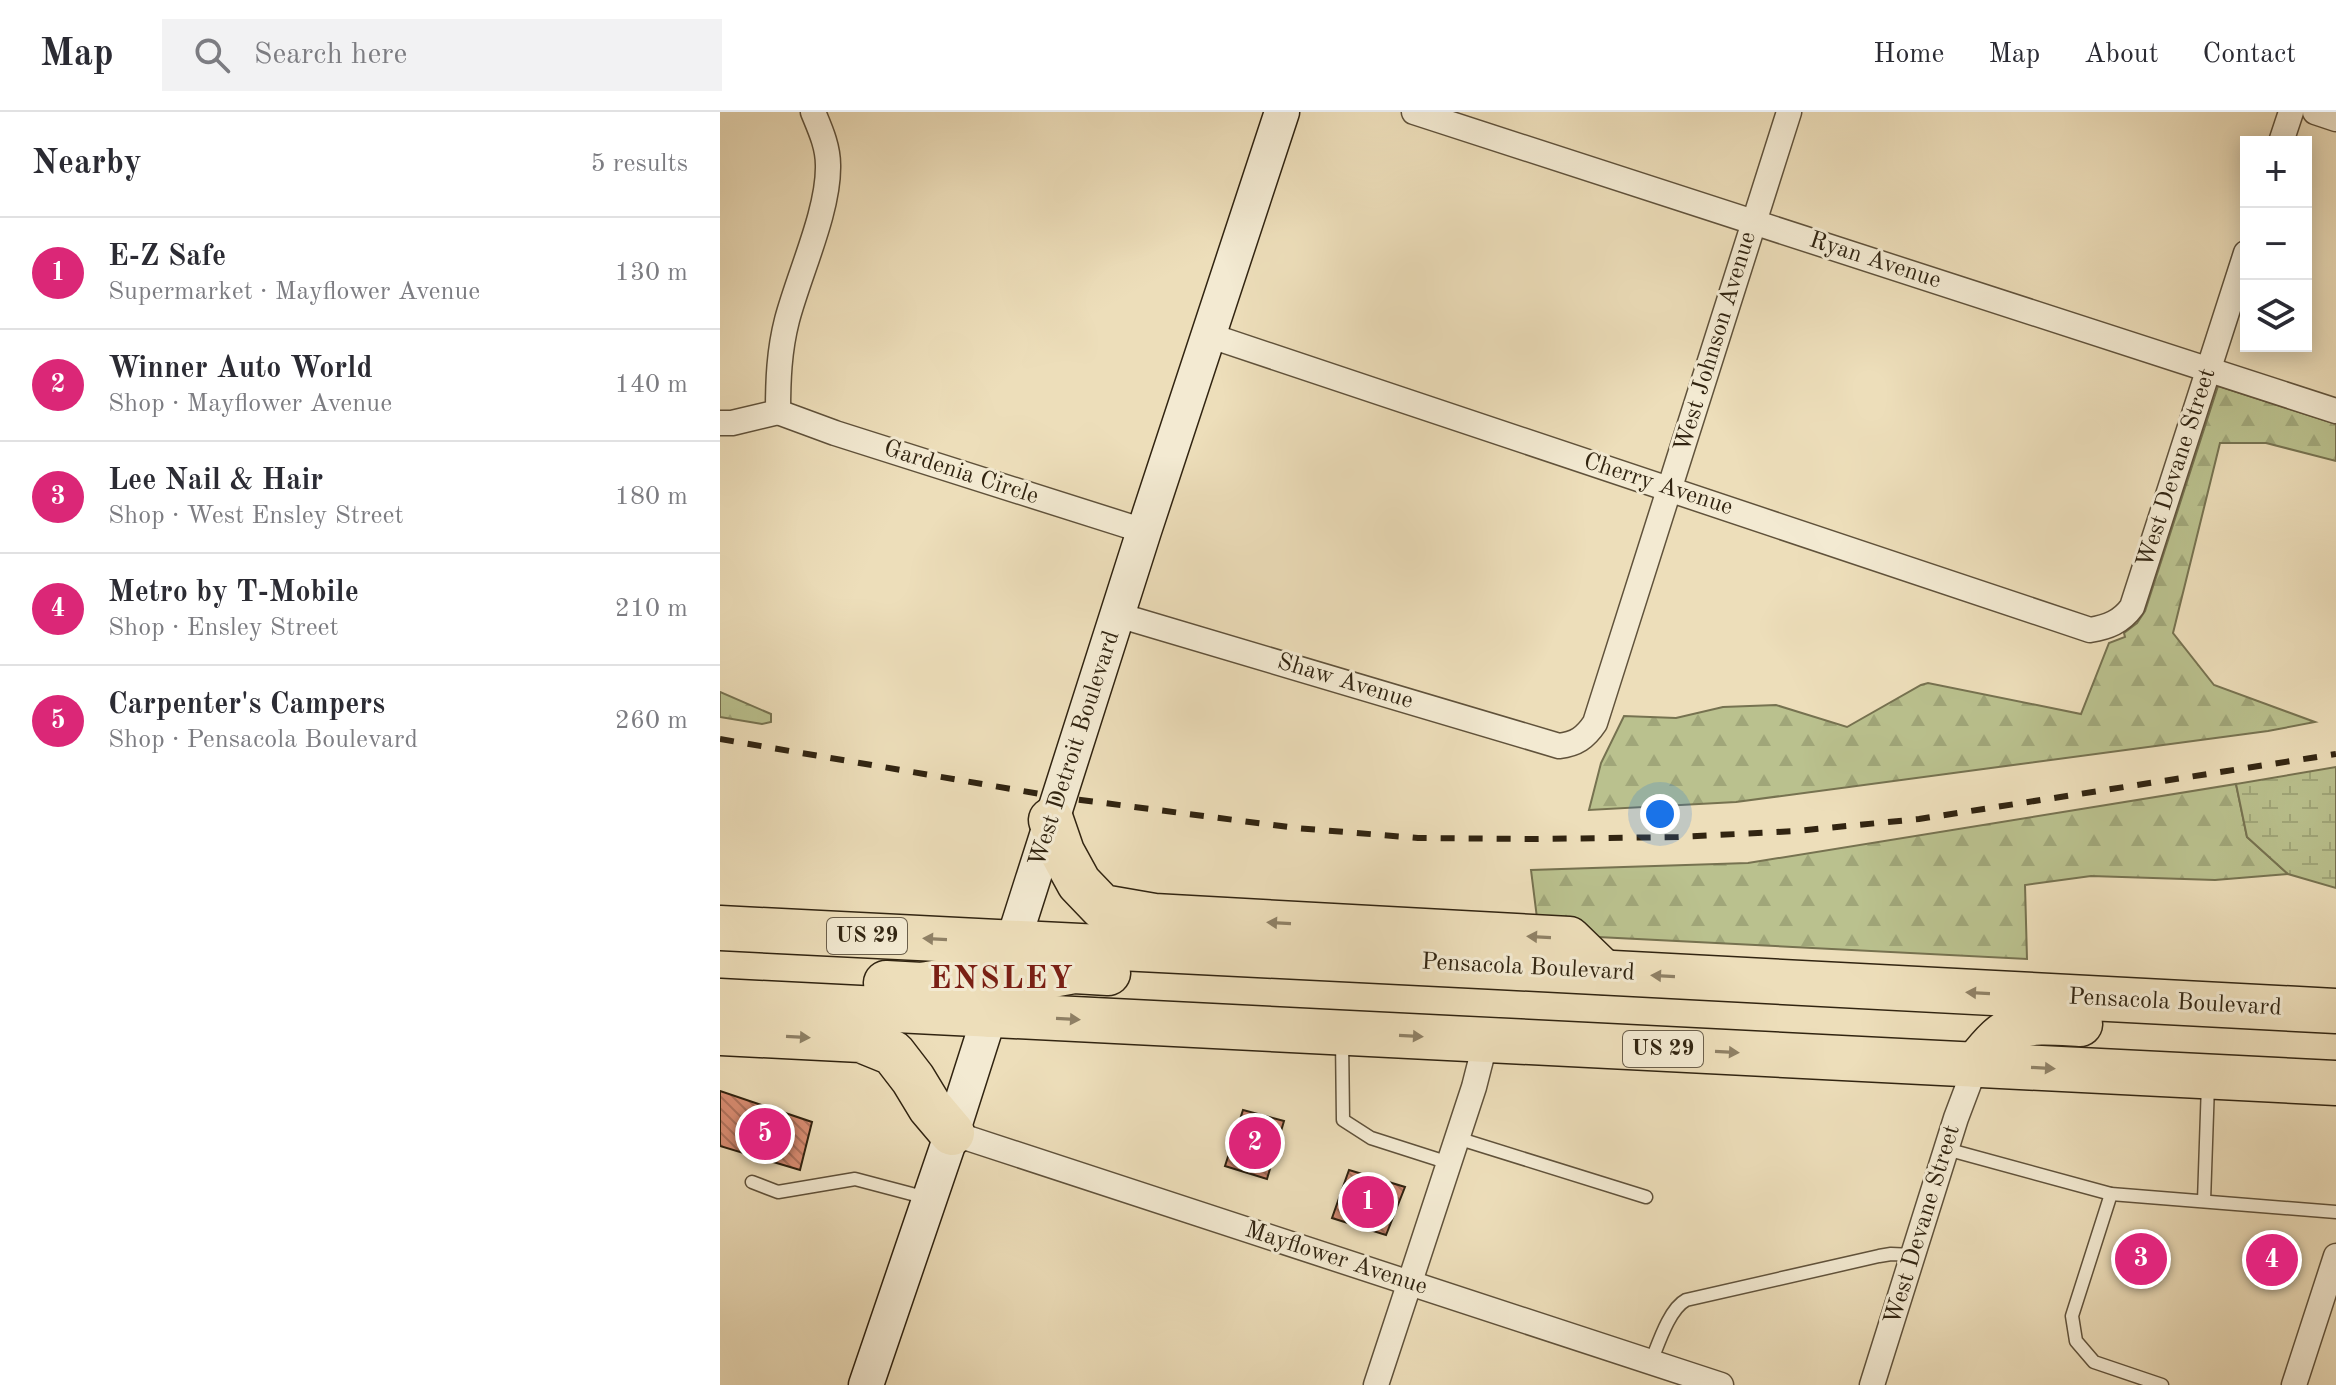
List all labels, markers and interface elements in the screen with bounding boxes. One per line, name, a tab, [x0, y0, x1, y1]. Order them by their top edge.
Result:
search box	[162, 19, 722, 91]
icon: search	[190, 33, 234, 77]
text: Map	[40, 36, 114, 74]
text: Search here	[254, 40, 407, 70]
text: Home	[1873, 41, 1944, 69]
text: Map	[1988, 41, 2040, 69]
text: About	[2084, 41, 2159, 69]
text: Contact	[2203, 41, 2296, 69]
map controls	[2240, 136, 2312, 352]
button: +	[2240, 136, 2312, 208]
text: Nearby	[32, 147, 142, 181]
text: 5 results	[590, 151, 688, 177]
button: −	[2240, 208, 2312, 280]
street label: Ryan Avenue	[1806, 228, 1944, 294]
street label: West Johnson Avenue	[1671, 229, 1761, 455]
text: E-Z Safe	[108, 242, 226, 272]
text: 1	[50, 260, 66, 286]
text: 130 m	[615, 260, 688, 286]
text: Supermarket · Mayflower Avenue	[108, 279, 480, 305]
button: layers	[2240, 280, 2312, 352]
text: Winner Auto World	[108, 354, 373, 384]
street label: West Devane Street	[2133, 365, 2221, 571]
text: 2	[50, 372, 66, 398]
text: 140 m	[615, 372, 688, 398]
text: Shop · Mayflower Avenue	[108, 391, 392, 417]
street label: Gardenia Circle	[881, 437, 1041, 509]
street label: Cherry Avenue	[1580, 450, 1736, 520]
text: Lee Nail & Hair	[108, 466, 323, 496]
text: 3	[50, 484, 66, 510]
text: 180 m	[615, 484, 688, 510]
text: Shop · West Ensley Street	[108, 503, 404, 529]
text: Metro by T-Mobile	[108, 578, 359, 608]
text: 4	[50, 596, 66, 622]
text: 210 m	[615, 596, 688, 622]
text: Shop · Ensley Street	[108, 615, 339, 641]
street label: West Detroit Boulevard	[1026, 628, 1124, 870]
street label: Shaw Avenue	[1274, 650, 1416, 714]
text: Carpenter's Campers	[108, 690, 385, 720]
text: 5	[50, 708, 66, 734]
text: 260 m	[615, 708, 688, 734]
text: Shop · Pensacola Boulevard	[108, 727, 418, 753]
your location	[1640, 794, 1680, 834]
one-way arrow	[1266, 916, 1291, 929]
road number: US 29	[827, 918, 907, 954]
one-way arrow	[1526, 930, 1551, 943]
one-way arrow	[922, 932, 947, 945]
street label: Pensacola Boulevard	[1421, 950, 1635, 986]
district label: ENSLEY	[929, 964, 1075, 996]
one-way arrow	[1650, 969, 1675, 982]
street label: Pensacola Boulevard	[2068, 985, 2282, 1021]
one-way arrow	[1965, 986, 1991, 999]
one-way arrow	[1056, 1012, 1081, 1025]
one-way arrow	[1399, 1030, 1424, 1043]
one-way arrow	[786, 1031, 811, 1044]
road number: US 29	[1623, 1031, 1703, 1067]
one-way arrow	[1715, 1046, 1740, 1059]
one-way arrow	[2031, 1062, 2056, 1075]
pin: 5	[739, 1104, 791, 1164]
pin: 2	[1229, 1113, 1281, 1173]
street label: West Devane Street	[1881, 1122, 1965, 1328]
pin: 1	[1342, 1172, 1394, 1232]
street label: Mayflower Avenue	[1242, 1218, 1430, 1300]
pin: 3	[2115, 1229, 2167, 1289]
pin: 4	[2246, 1230, 2298, 1290]

